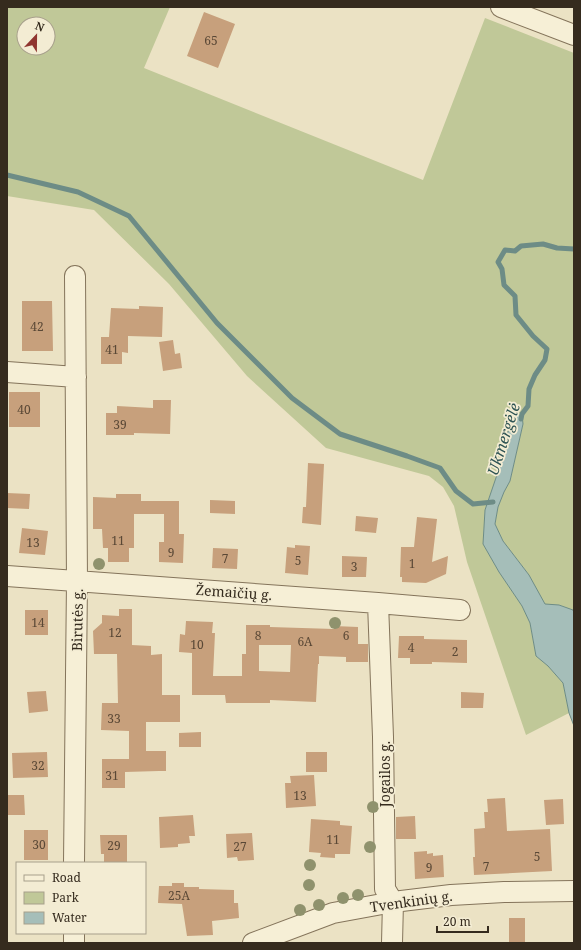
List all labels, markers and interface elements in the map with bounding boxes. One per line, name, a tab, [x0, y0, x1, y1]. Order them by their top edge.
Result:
north arrow	[16, 16, 56, 56]
text: N	[33, 18, 47, 35]
house number: 65	[204, 32, 218, 49]
house number: 42	[30, 318, 44, 335]
house number: 41	[105, 341, 119, 358]
water label: Ukmergėlė	[482, 400, 524, 478]
house number: 40	[17, 401, 31, 418]
house number: 39	[113, 416, 127, 433]
house number: 11	[111, 532, 125, 549]
house number: 13	[26, 534, 40, 551]
house number: 9	[168, 544, 174, 561]
house number: 7	[222, 550, 229, 567]
house number: 5	[295, 552, 301, 569]
house number: 1	[409, 555, 415, 572]
house number: 3	[351, 558, 358, 575]
street label: Žemaičių g.	[195, 580, 273, 604]
street label: Birutės g.	[67, 589, 87, 651]
house number: 14	[31, 614, 45, 631]
house number: 12	[108, 624, 122, 641]
house number: 8	[255, 627, 262, 644]
house number: 6	[343, 627, 350, 644]
house number: 6A	[297, 633, 313, 650]
house number: 10	[190, 636, 204, 653]
house number: 4	[408, 639, 415, 656]
house number: 2	[452, 643, 458, 660]
house number: 33	[107, 710, 121, 727]
street label: Jogailos g.	[375, 741, 394, 808]
house number: 32	[31, 757, 45, 774]
house number: 31	[105, 767, 119, 784]
house number: 13	[293, 787, 307, 804]
house number: 11	[326, 831, 340, 848]
house number: 30	[32, 836, 46, 853]
house number: 29	[107, 837, 121, 854]
house number: 27	[233, 838, 247, 855]
house number: 5	[534, 848, 540, 865]
house number: 7	[483, 858, 490, 875]
house number: 9	[426, 859, 432, 876]
legend	[16, 862, 146, 934]
text: Road	[52, 869, 82, 886]
street label: Tvenkinių g.	[369, 886, 453, 916]
house number: 25A	[168, 887, 190, 904]
text: Park	[52, 889, 80, 906]
scale bar	[437, 908, 488, 934]
text: Water	[52, 909, 87, 926]
text: 20 m	[443, 913, 471, 930]

